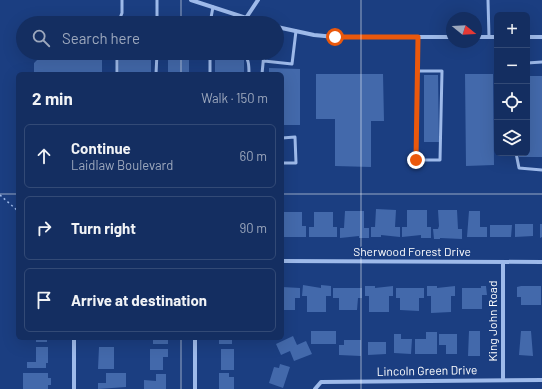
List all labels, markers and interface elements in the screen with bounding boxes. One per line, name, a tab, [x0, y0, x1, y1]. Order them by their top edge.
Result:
north arrow	[446, 12, 482, 48]
map controls	[494, 12, 530, 156]
button: +	[494, 12, 530, 48]
search box	[16, 16, 284, 60]
icon: search	[30, 27, 52, 49]
route start	[326, 28, 344, 46]
text: Search here	[62, 29, 140, 47]
button: −	[494, 48, 530, 84]
button: locate	[494, 84, 530, 120]
text: 2 min	[32, 88, 73, 108]
text: Walk · 150 m	[201, 90, 268, 106]
button: layers	[494, 120, 530, 156]
text: Continue	[71, 139, 131, 157]
icon: ahead	[33, 145, 55, 167]
text: 60 m	[240, 148, 267, 164]
route end	[407, 151, 425, 169]
text: Laidlaw Boulevard	[71, 157, 173, 173]
icon: right	[33, 217, 55, 239]
text: Turn right	[71, 219, 136, 237]
text: 90 m	[240, 220, 267, 236]
street label: Sherwood Forest Drive	[353, 244, 471, 258]
street label: King John Road	[485, 280, 499, 362]
icon: arrive	[33, 289, 55, 311]
text: Arrive at destination	[71, 291, 207, 309]
street label: Lincoln Green Drive	[377, 362, 477, 378]

